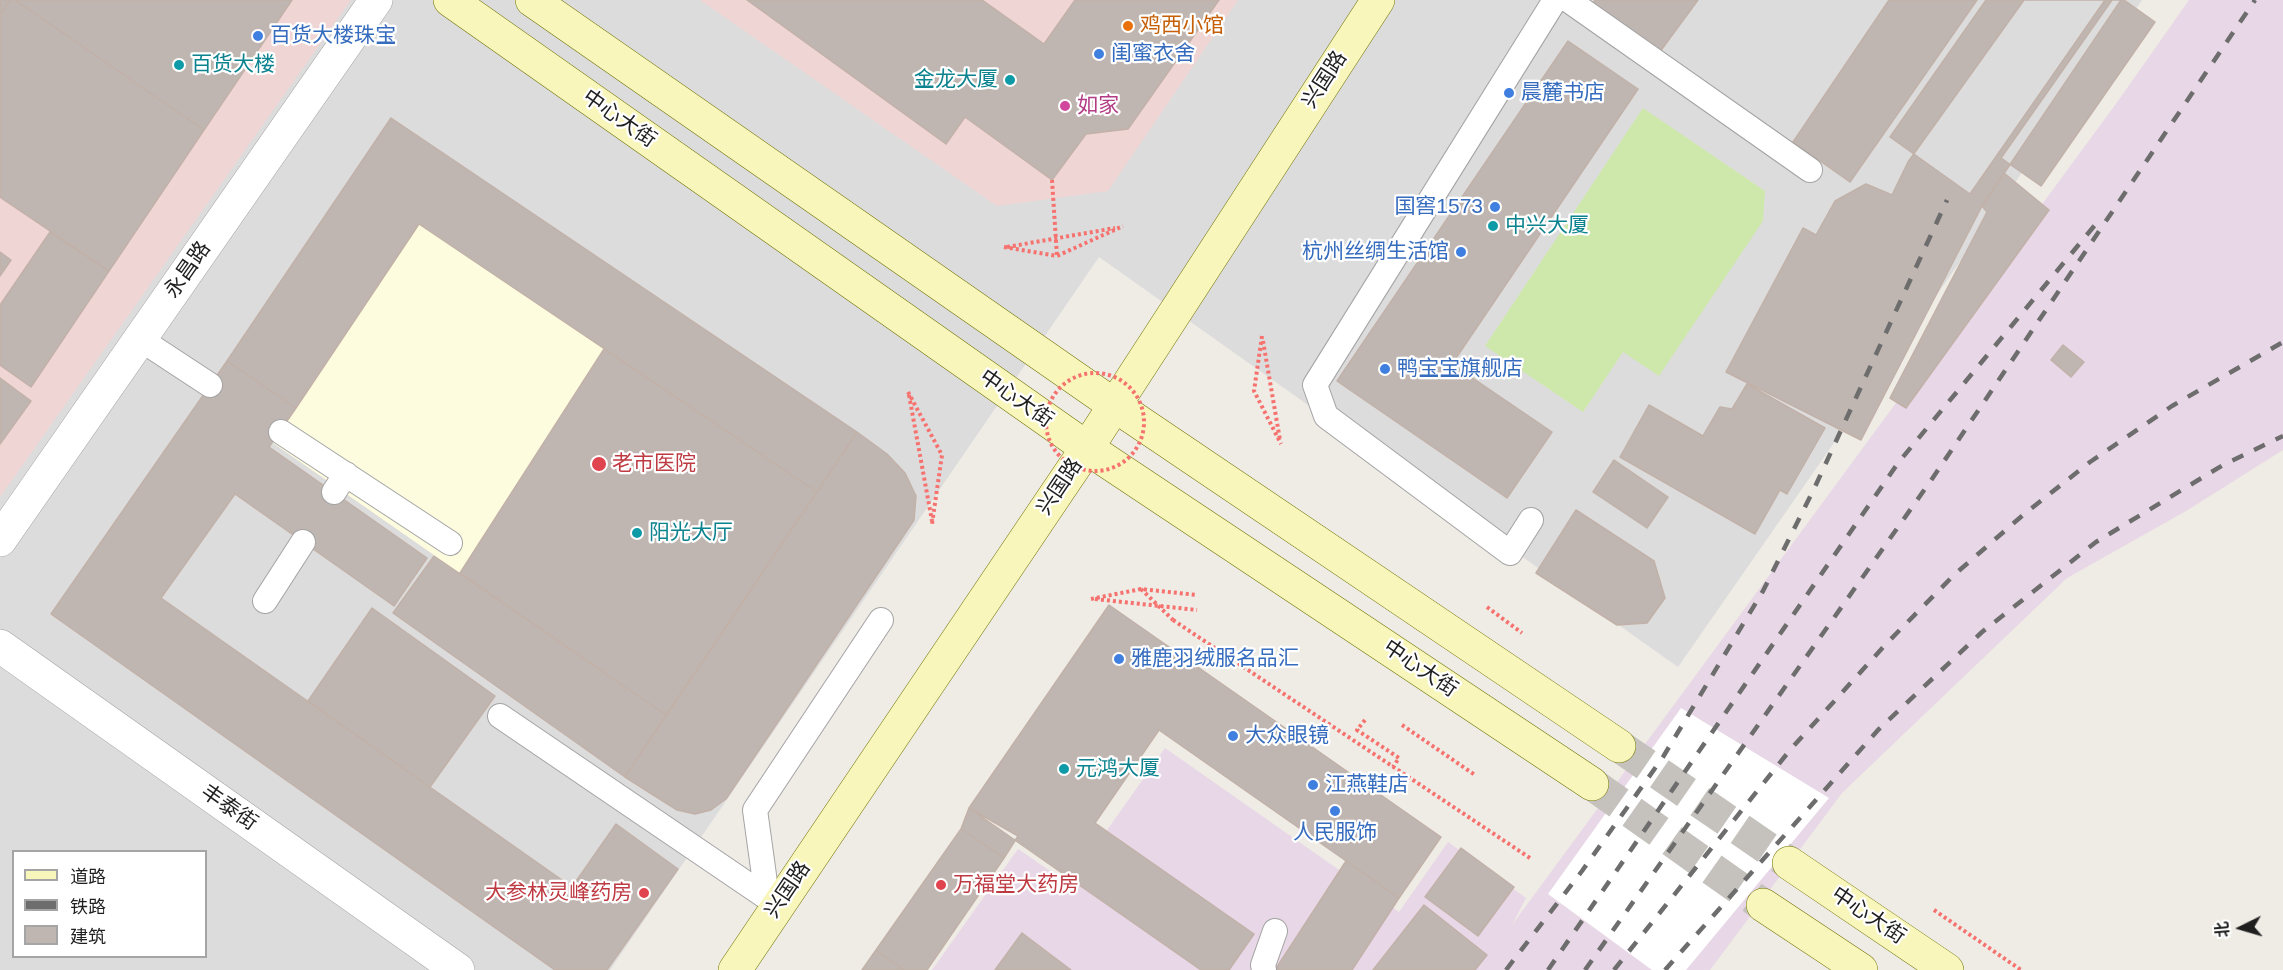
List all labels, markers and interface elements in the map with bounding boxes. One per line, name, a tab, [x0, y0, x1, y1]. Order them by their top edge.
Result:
place label: 鸡西小馆	[1140, 13, 1224, 39]
marker: 鸡西小馆	[1121, 19, 1135, 33]
place label: 百货大楼珠宝	[270, 23, 396, 49]
marker: 百货大楼珠宝	[251, 29, 265, 43]
place label: 闺蜜衣舍	[1111, 41, 1195, 67]
marker: 闺蜜衣舍	[1092, 47, 1106, 61]
street label: 兴国路	[1297, 47, 1353, 113]
place label: 百货大楼	[191, 52, 275, 78]
marker: 百货大楼	[172, 58, 186, 72]
place label: 金龙大厦	[914, 67, 998, 93]
marker: 金龙大厦	[1003, 73, 1017, 87]
place label: 晨麓书店	[1521, 80, 1605, 106]
street label: 中心大街	[577, 85, 661, 153]
marker: 晨麓书店	[1502, 86, 1516, 100]
place label: 如家	[1077, 93, 1119, 119]
marker: 如家	[1058, 99, 1072, 113]
place label: 国窖1573	[1394, 194, 1483, 220]
marker: 国窖1573	[1488, 200, 1502, 214]
place label: 中兴大厦	[1505, 213, 1589, 239]
marker: 中兴大厦	[1486, 219, 1500, 233]
street label: 永昌路	[160, 237, 216, 303]
place label: 杭州丝绸生活馆	[1302, 239, 1449, 265]
marker: 杭州丝绸生活馆	[1454, 245, 1468, 259]
place label: 鸭宝宝旗舰店	[1397, 356, 1523, 382]
marker: 鸭宝宝旗舰店	[1378, 362, 1392, 376]
street label: 中心大街	[974, 365, 1058, 433]
place label: 老市医院	[612, 451, 696, 477]
street label: 兴国路	[1032, 454, 1088, 520]
marker: 老市医院	[590, 455, 608, 473]
place label: 阳光大厅	[649, 520, 733, 546]
marker: 阳光大厅	[630, 526, 644, 540]
street label: 中心大街	[1378, 635, 1462, 703]
place label: 雅鹿羽绒服名品汇	[1131, 646, 1299, 672]
marker: 雅鹿羽绒服名品汇	[1112, 652, 1126, 666]
place label: 大众眼镜	[1245, 723, 1329, 749]
marker: 大众眼镜	[1226, 729, 1240, 743]
place label: 元鸿大厦	[1076, 756, 1160, 782]
marker: 元鸿大厦	[1057, 762, 1071, 776]
place label: 江燕鞋店	[1325, 772, 1409, 798]
marker: 江燕鞋店	[1306, 778, 1320, 792]
street label: 丰泰街	[196, 780, 262, 836]
marker: 人民服饰	[1328, 804, 1342, 818]
place label: 人民服饰	[1293, 820, 1377, 846]
legend	[12, 850, 207, 958]
street label: 兴国路	[760, 857, 816, 923]
text: 道路	[70, 867, 106, 887]
place label: 万福堂大药房	[953, 872, 1079, 898]
marker: 万福堂大药房	[934, 878, 948, 892]
place label: 大参林灵峰药房	[485, 880, 632, 906]
street label: 中心大街	[1826, 882, 1910, 950]
marker: 大参林灵峰药房	[637, 886, 651, 900]
text: 铁路	[70, 897, 106, 917]
north arrow	[2211, 898, 2271, 958]
text: 北	[2213, 921, 2232, 938]
text: 建筑	[70, 927, 106, 947]

